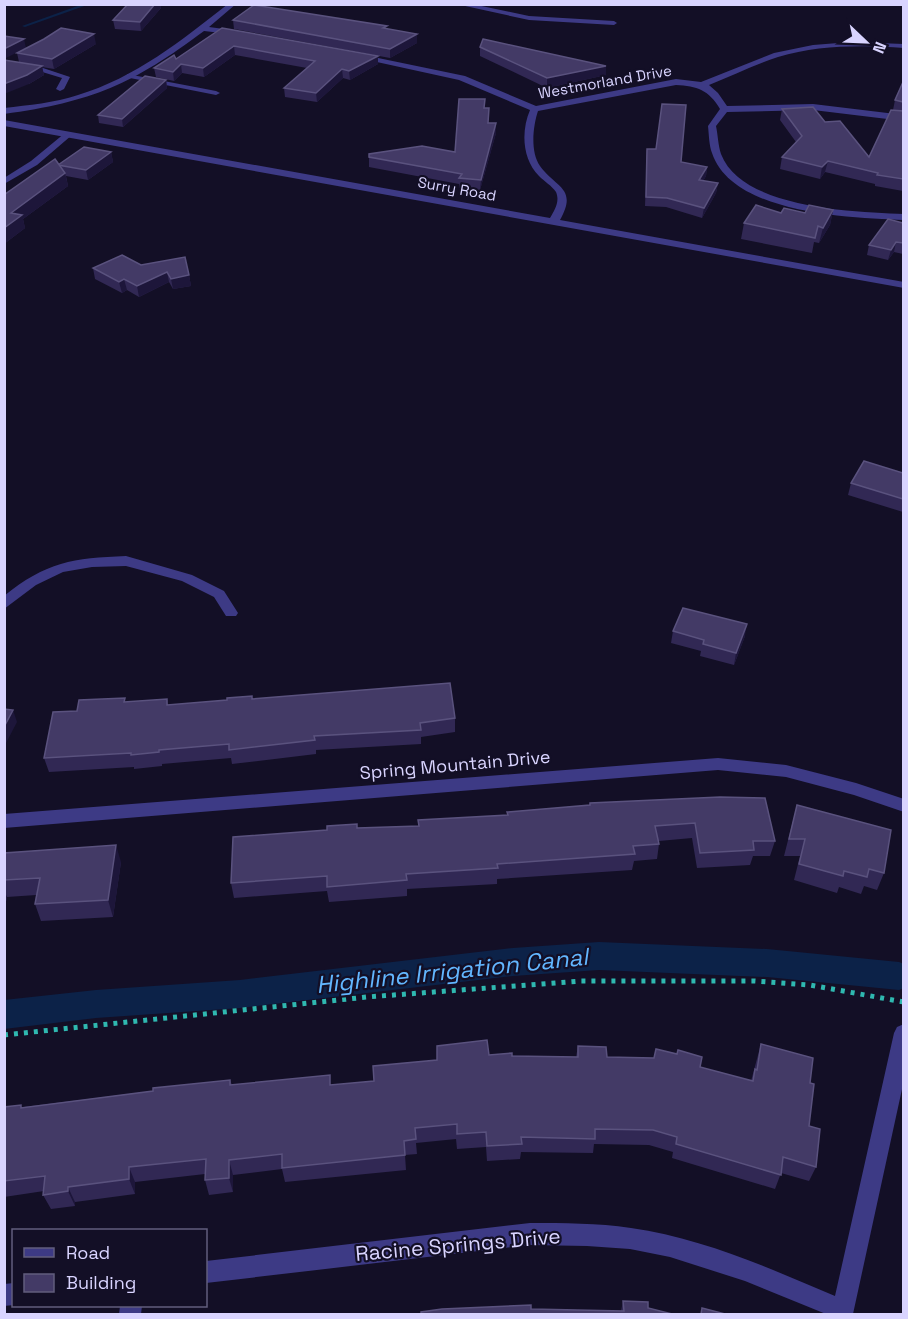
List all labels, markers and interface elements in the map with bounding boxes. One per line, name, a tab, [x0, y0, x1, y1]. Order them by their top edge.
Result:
north arrow	[836, 12, 896, 72]
text: N	[868, 39, 891, 57]
street label: Westmorland Drive	[537, 60, 673, 103]
street label: Surry Road	[416, 172, 498, 205]
street label: Spring Mountain Drive	[359, 745, 551, 784]
water label: Highline Irrigation Canal	[315, 940, 592, 1000]
street label: Racine Springs Drive	[354, 1222, 562, 1267]
legend	[12, 1229, 207, 1307]
text: Road	[66, 1241, 110, 1264]
text: Building	[66, 1271, 136, 1294]

